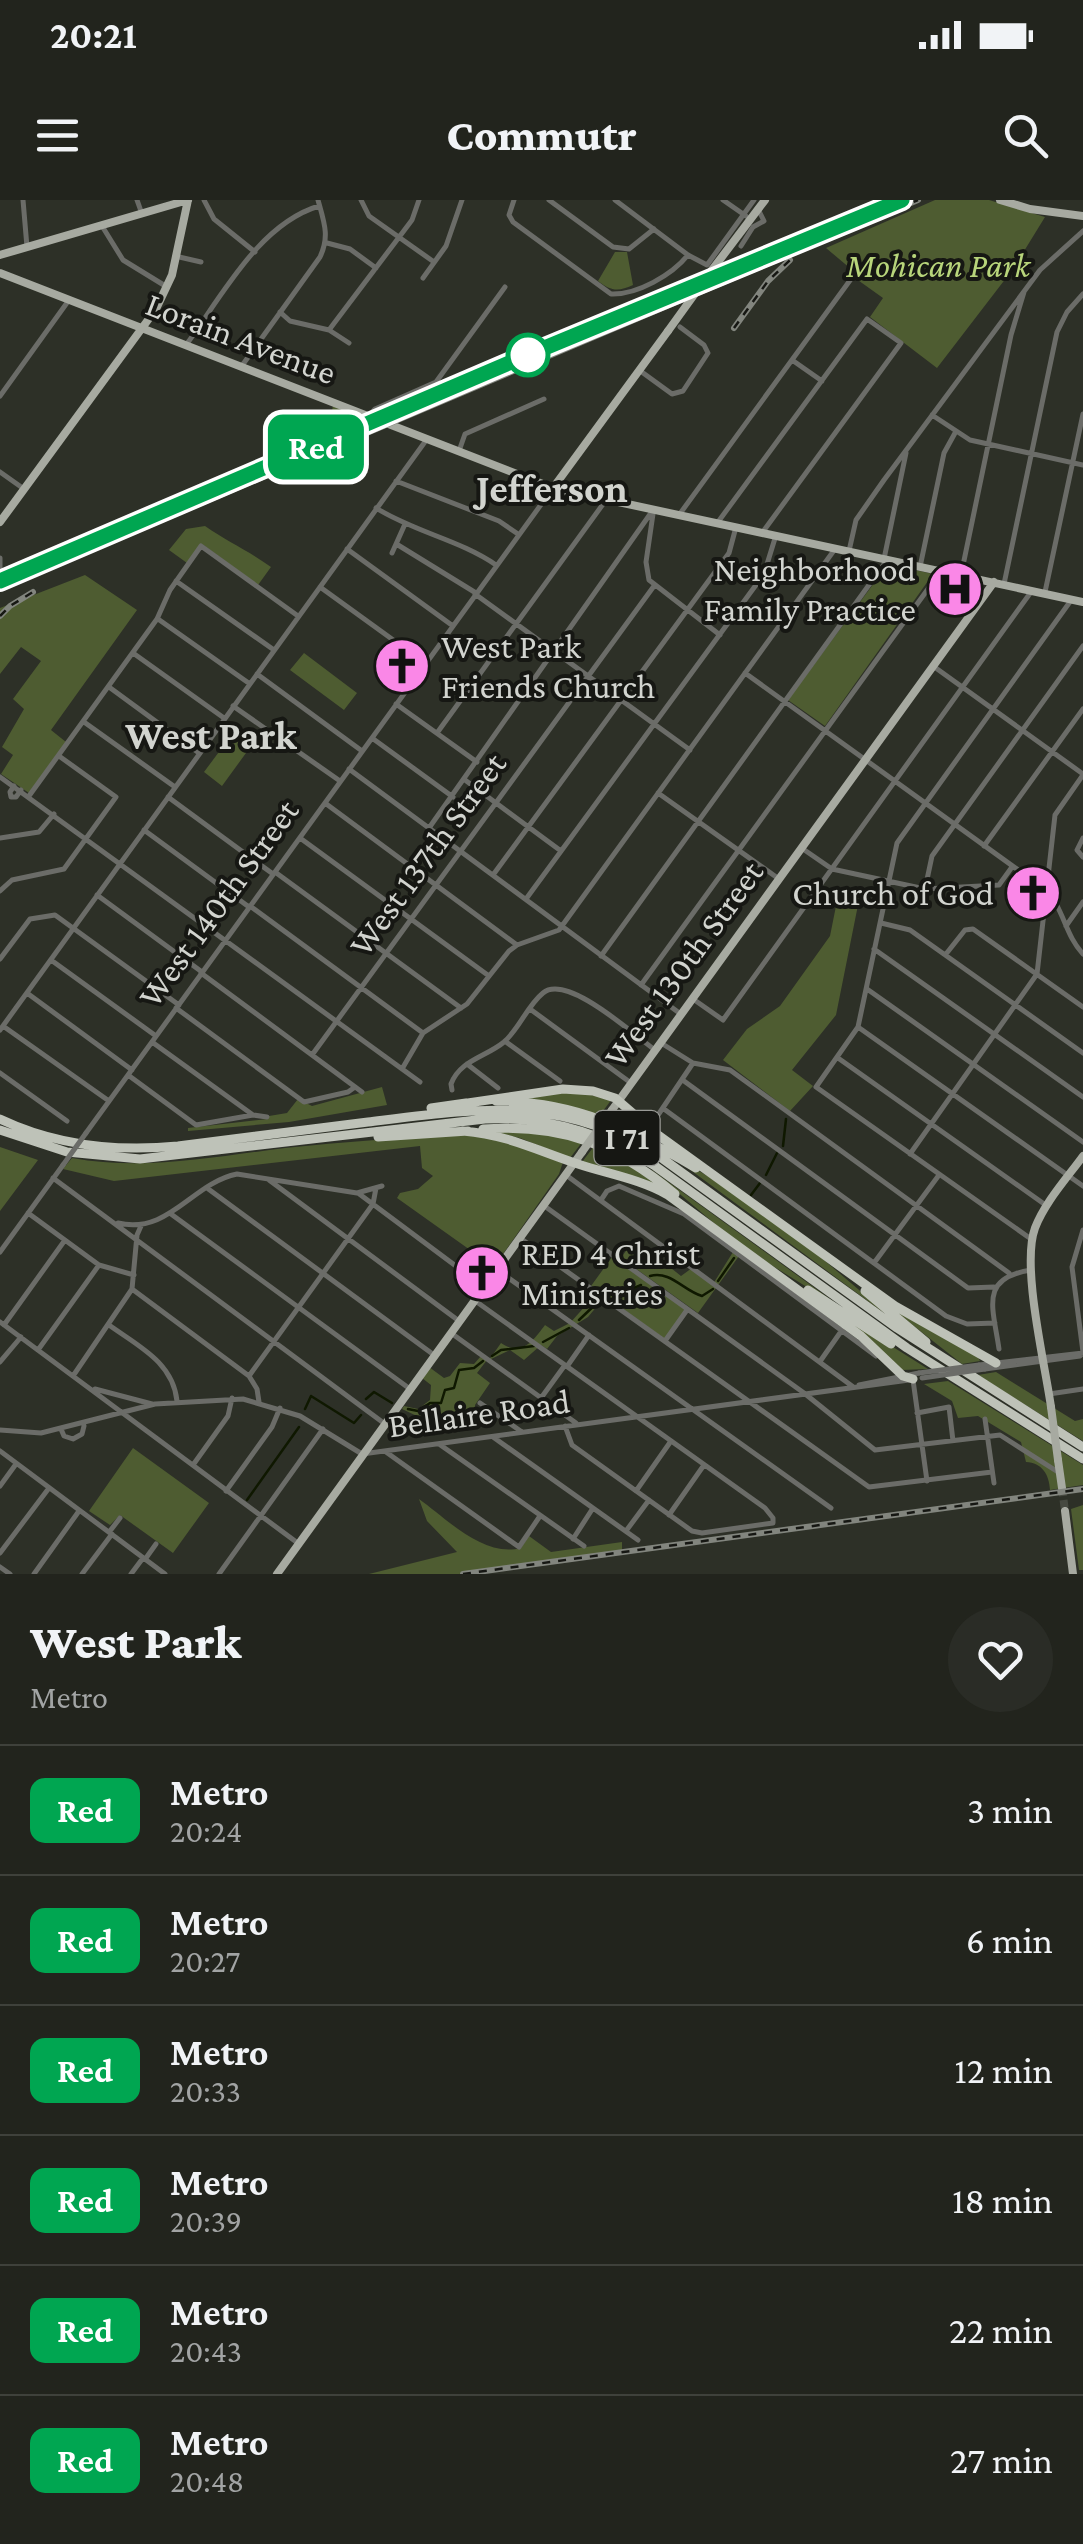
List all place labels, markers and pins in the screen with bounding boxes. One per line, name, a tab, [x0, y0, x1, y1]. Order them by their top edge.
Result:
unlabelled marker	[507, 334, 549, 376]
place label: Neighborhood Family Practice	[704, 550, 916, 629]
hospital icon: Neighborhood Family Practice	[925, 559, 985, 619]
place label: West Park Friends Church	[441, 627, 656, 706]
church icon: West Park Friends Church	[372, 636, 432, 696]
church icon: Church of God	[1003, 863, 1063, 923]
place label: Church of God	[792, 874, 994, 913]
place label: RED 4 Christ Ministries	[521, 1234, 700, 1313]
church icon: RED 4 Christ Ministries	[452, 1243, 512, 1303]

